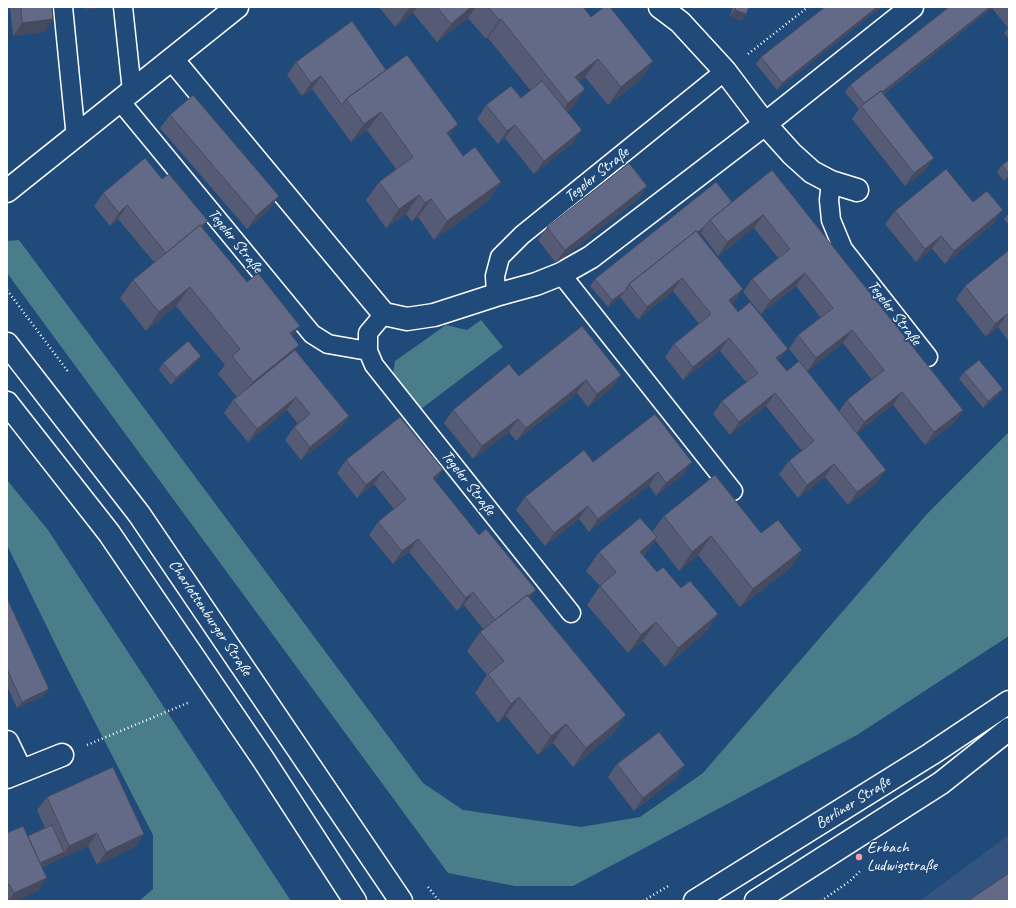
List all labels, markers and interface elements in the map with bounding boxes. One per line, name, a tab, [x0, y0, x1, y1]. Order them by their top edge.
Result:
street label: Tegeler Straße	[561, 143, 633, 207]
street label: Tegeler Straße	[203, 205, 267, 277]
street label: Tegeler Straße	[863, 277, 925, 349]
street label: Tegeler Straße	[437, 447, 499, 519]
street label: Charlottenburger Straße	[164, 556, 256, 680]
street label: Berliner Straße	[812, 772, 894, 834]
place label: Erbach Ludwigstraße	[867, 838, 937, 876]
marker: Erbach Ludwigstraße	[854, 852, 864, 862]

